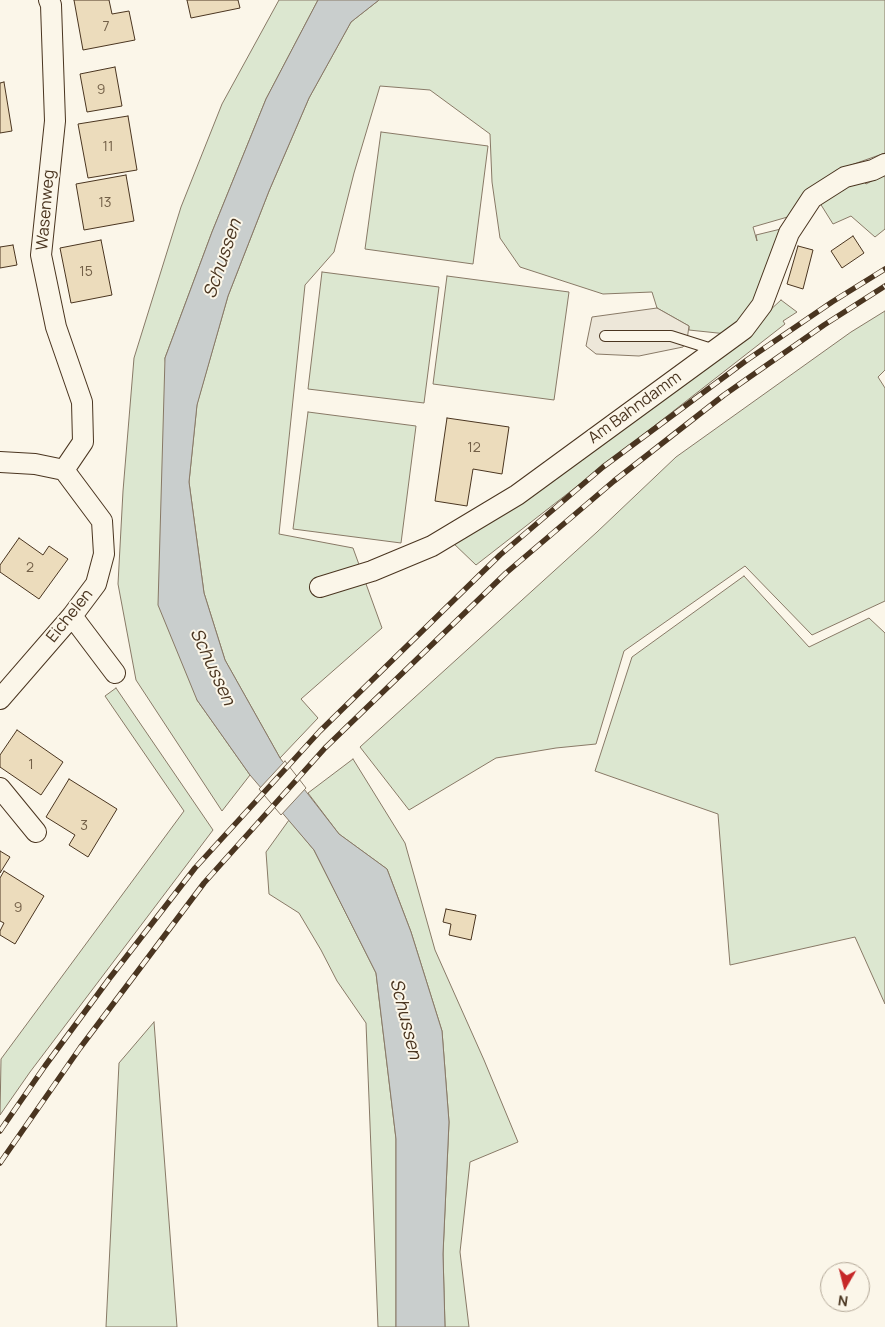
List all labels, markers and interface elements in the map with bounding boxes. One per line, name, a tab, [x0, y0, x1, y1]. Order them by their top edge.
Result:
house number: 7	[102, 19, 110, 35]
house number: 9	[97, 82, 105, 98]
house number: 11	[103, 139, 113, 155]
street label: Wasenweg	[33, 169, 59, 251]
house number: 13	[98, 195, 112, 211]
water label: Schussen	[199, 217, 247, 301]
house number: 15	[79, 264, 93, 280]
street label: Am Bahndamm	[585, 368, 685, 448]
house number: 12	[467, 440, 481, 456]
house number: 2	[26, 560, 34, 576]
street label: Eichelen	[43, 586, 97, 646]
water label: Schussen	[185, 625, 239, 709]
house number: 1	[28, 757, 34, 773]
house number: 3	[80, 818, 88, 834]
house number: 9	[14, 900, 22, 916]
water label: Schussen	[385, 976, 425, 1062]
north arrow	[820, 1262, 870, 1312]
text: N	[837, 1291, 849, 1311]

